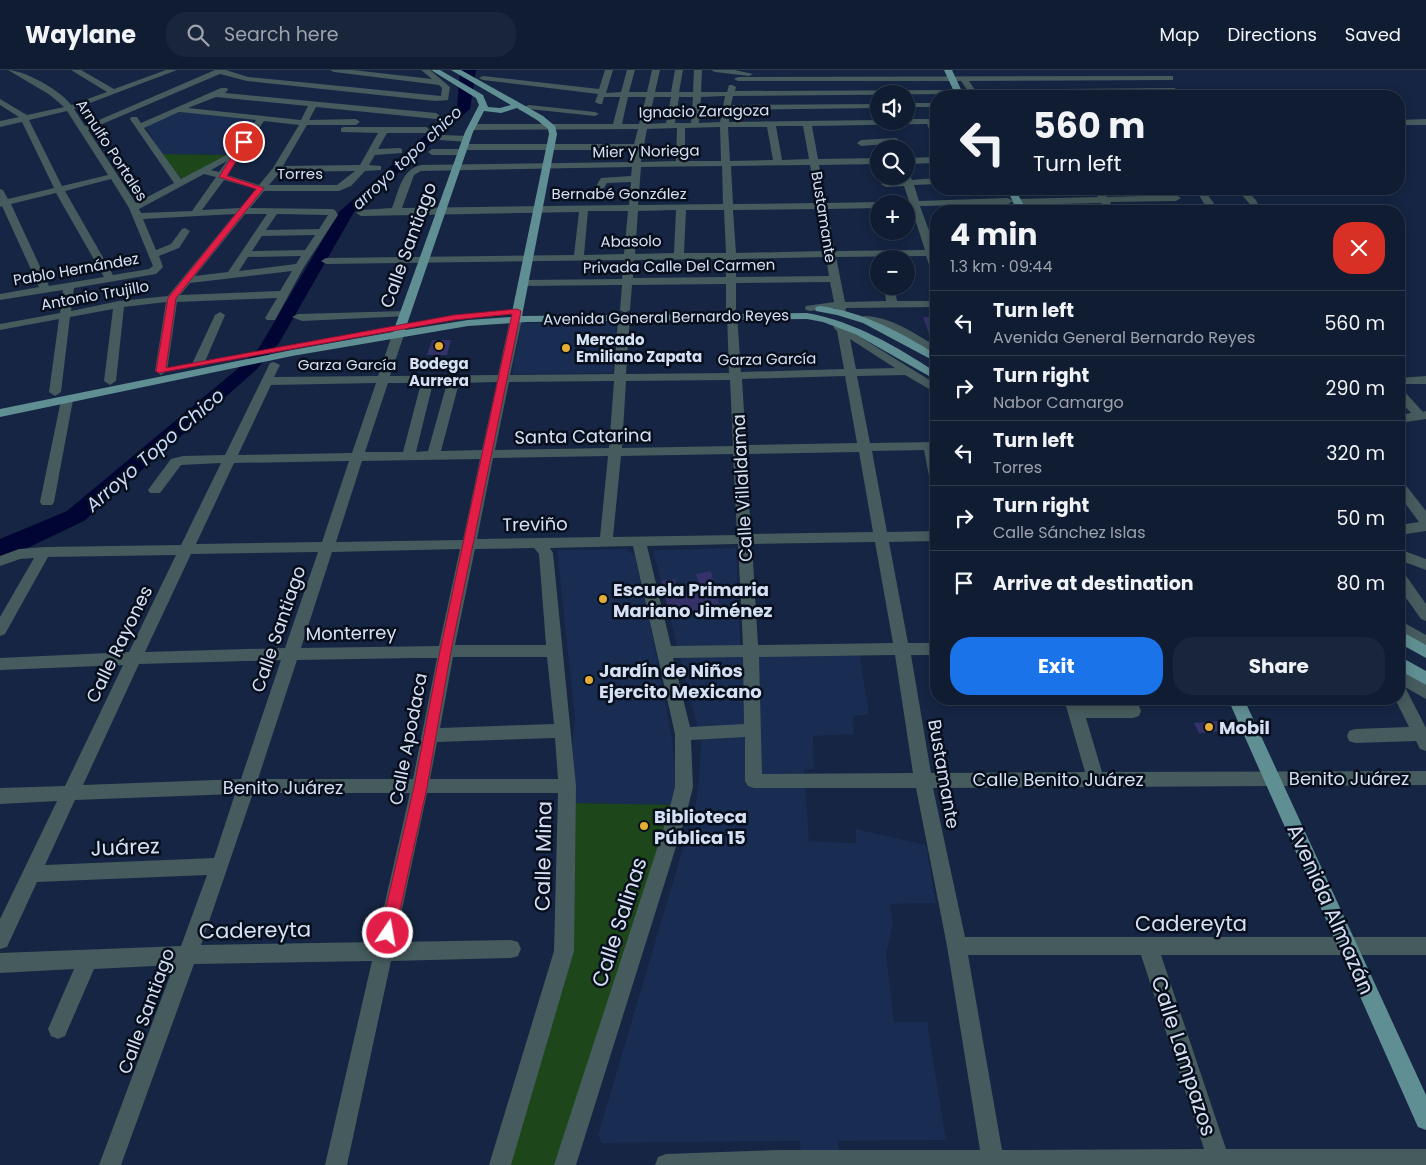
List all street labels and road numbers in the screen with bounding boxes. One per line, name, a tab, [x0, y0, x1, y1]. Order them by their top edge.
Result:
street label: Arnulfo Portales	[71, 95, 153, 205]
street label: Ignacio Zaragoza	[638, 99, 770, 123]
street label: Mier y Noriega	[592, 140, 700, 162]
street label: Torres	[277, 163, 323, 184]
street label: Bustamante	[806, 170, 842, 264]
street label: Calle Santiago	[374, 179, 442, 311]
street label: Bernabé González	[552, 183, 687, 204]
street label: Abasolo	[600, 230, 662, 252]
street label: Pablo Hernández	[12, 248, 141, 290]
street label: Privada Calle Del Carmen	[583, 254, 775, 278]
street label: Antonio Trujillo	[39, 275, 151, 315]
street label: Avenida General Bernardo Reyes	[543, 304, 789, 330]
street label: Garza García	[717, 348, 817, 370]
street label: Garza García	[298, 354, 396, 375]
street label: Calle Villaldama	[726, 413, 758, 563]
street label: Santa Catarina	[514, 422, 652, 450]
street label: Treviño	[502, 511, 568, 537]
street label: Calle Santiago	[245, 563, 311, 695]
street label: Calle Rayones	[80, 581, 158, 707]
street label: Monterrey	[305, 620, 397, 646]
street label: Calle Apodaca	[383, 671, 433, 807]
street label: Bustamante	[922, 717, 966, 831]
street label: Benito Juárez	[1289, 766, 1409, 791]
street label: Calle Benito Juárez	[972, 767, 1144, 792]
street label: Benito Juárez	[223, 775, 343, 800]
street label: Calle Mina	[528, 801, 558, 911]
street label: Avenida Almazán	[1280, 819, 1382, 999]
street label: Juárez	[90, 831, 160, 863]
street label: Calle Salinas	[584, 853, 654, 991]
street label: Cadereyta	[1135, 909, 1247, 938]
street label: Cadereyta	[199, 915, 311, 945]
street label: Calle Santiago	[112, 945, 180, 1077]
street label: Calle Lampazos	[1144, 972, 1224, 1140]

